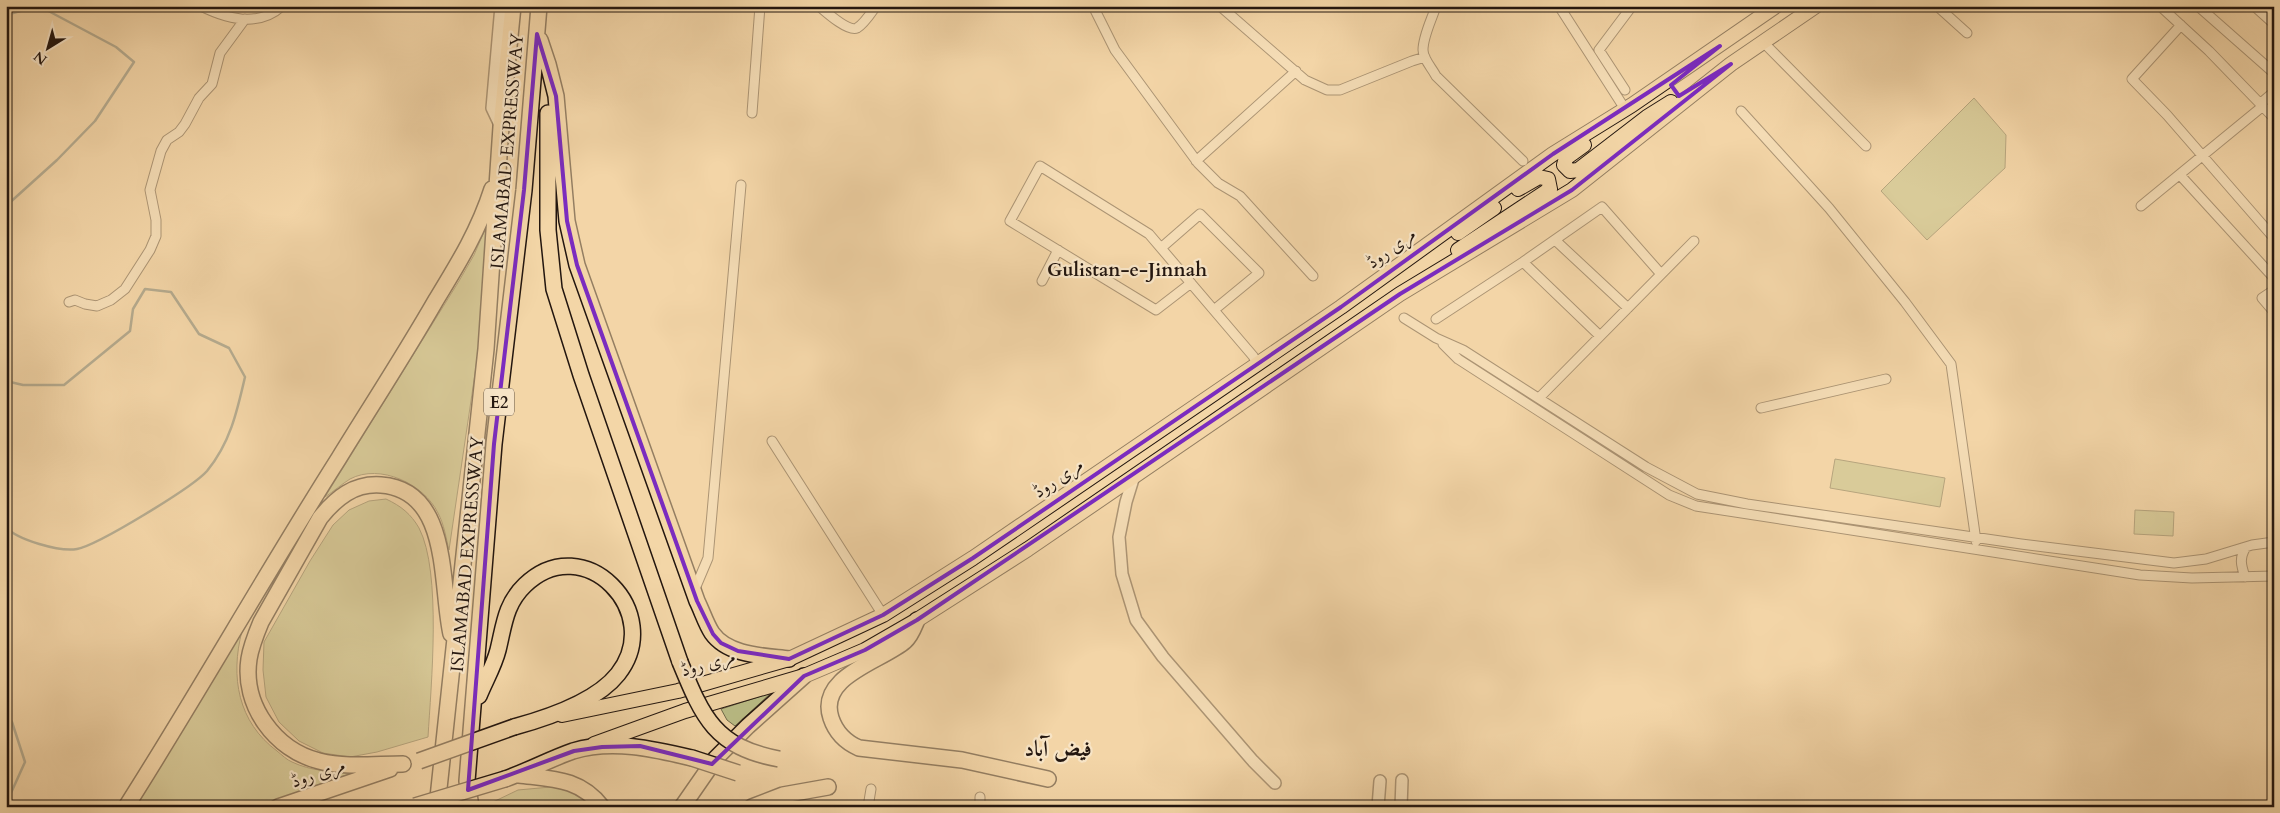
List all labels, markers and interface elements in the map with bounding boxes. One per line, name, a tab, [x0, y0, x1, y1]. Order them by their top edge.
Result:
north arrow	[22, 22, 72, 72]
street label: ISLAMABAD EXPRESSWAY	[485, 31, 530, 270]
text: N	[30, 47, 51, 69]
street label: مری روڈ	[1361, 222, 1421, 275]
district label: Gulistan-e-Jinnah	[1047, 257, 1207, 283]
road number: E2	[484, 388, 514, 416]
street label: ISLAMABAD EXPRESSWAY	[445, 434, 490, 673]
street label: مری روڈ	[1028, 452, 1088, 504]
street label: مری روڈ	[678, 644, 738, 683]
district label: فیض آباد	[1024, 734, 1092, 764]
street label: مری روڈ	[288, 753, 349, 794]

